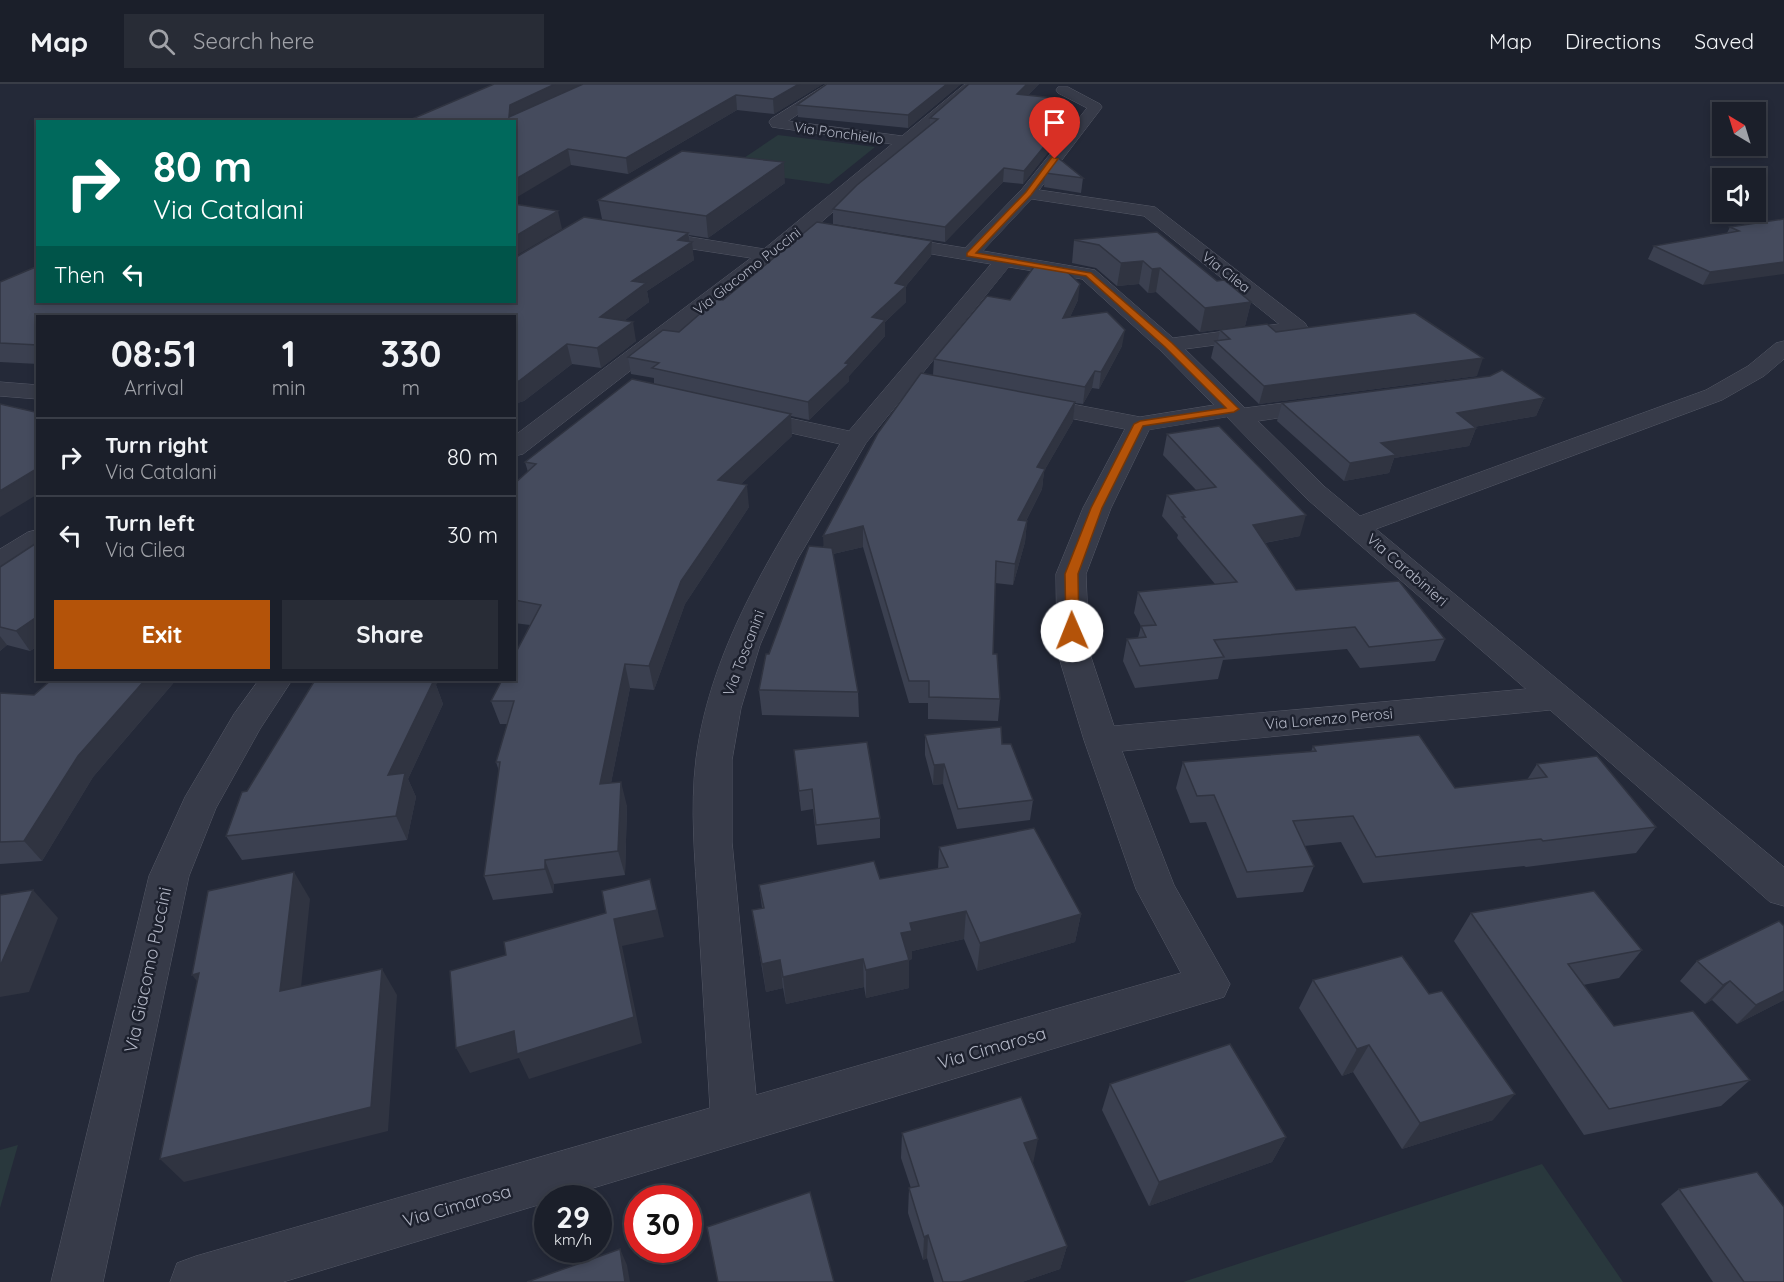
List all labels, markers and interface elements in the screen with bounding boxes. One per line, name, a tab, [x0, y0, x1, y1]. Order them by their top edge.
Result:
search box	[124, 14, 544, 68]
text: Map	[30, 24, 88, 59]
icon: search	[145, 25, 178, 58]
text: Search here	[193, 27, 315, 55]
text: Map	[1489, 28, 1532, 54]
text: Directions	[1565, 28, 1661, 54]
text: Saved	[1694, 28, 1754, 54]
pin	[1029, 97, 1080, 159]
north arrow	[1712, 102, 1766, 156]
map controls	[1712, 102, 1766, 222]
icon: arrive	[1038, 106, 1071, 139]
street label: Via Ponchiello	[793, 118, 885, 148]
text: 80 m	[153, 140, 252, 193]
icon: right	[54, 144, 132, 222]
button: sound	[1712, 168, 1766, 222]
text: Via Catalani	[153, 192, 304, 226]
street label: Via Giacomo Puccini	[690, 223, 804, 319]
street label: Via Cilea	[1198, 248, 1254, 296]
icon: left	[117, 258, 150, 291]
text: Then	[54, 261, 105, 289]
text: 08:51	[111, 331, 197, 376]
text: 1	[282, 331, 296, 376]
text: 330	[381, 331, 441, 376]
text: Arrival	[124, 375, 184, 400]
text: min	[272, 375, 306, 400]
text: m	[402, 375, 420, 400]
text: Turn right	[105, 431, 209, 459]
icon: right	[54, 441, 87, 474]
text: 80 m	[447, 443, 498, 471]
text: Via Catalani	[105, 459, 217, 484]
text: Turn left	[105, 509, 195, 537]
icon: left	[54, 519, 87, 552]
text: 30 m	[447, 521, 498, 549]
street label: Via Carabinieri	[1363, 529, 1452, 610]
text: Via Cilea	[105, 537, 185, 562]
position arrow	[1040, 599, 1104, 663]
button: Exit	[54, 600, 270, 669]
button: Share	[282, 600, 498, 669]
street label: Via Toscanini	[718, 607, 769, 698]
street label: Via Lorenzo Perosi	[1264, 703, 1394, 734]
street label: Via Giacomo Puccini	[119, 885, 176, 1055]
street label: Via Cimarosa	[935, 1021, 1049, 1074]
street label: Via Cimarosa	[400, 1179, 514, 1232]
speed limit sign: 30	[624, 1185, 702, 1263]
text: 29	[556, 1198, 590, 1236]
text: km/h	[554, 1230, 592, 1249]

